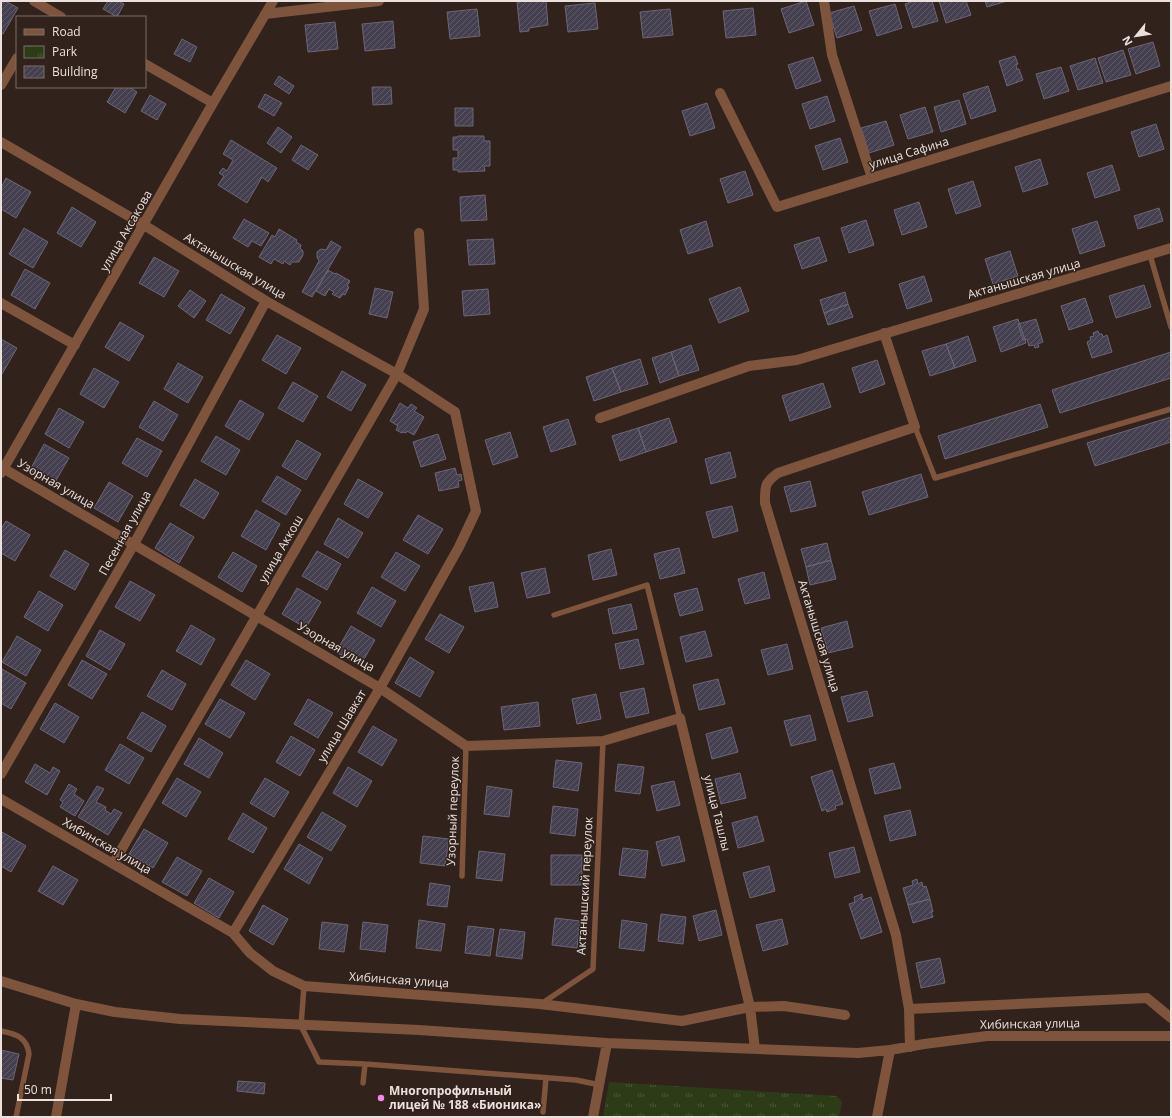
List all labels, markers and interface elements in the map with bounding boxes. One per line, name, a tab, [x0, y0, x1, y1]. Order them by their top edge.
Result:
legend	[16, 16, 146, 88]
north arrow	[1116, 16, 1156, 56]
text: Road	[52, 23, 81, 40]
text: N	[1118, 34, 1136, 49]
text: Park	[52, 43, 78, 60]
text: Building	[52, 63, 98, 80]
street label: улица Сафина	[867, 132, 951, 173]
street label: улица Аксакова	[95, 187, 156, 274]
street label: Актанышская улица	[181, 228, 290, 303]
street label: Актанышская улица	[965, 254, 1082, 303]
street label: Узорная улица	[15, 455, 98, 513]
street label: Песенная улица	[94, 487, 155, 578]
street label: улица Аккош	[254, 512, 307, 586]
street label: Актанышская улица	[794, 578, 845, 694]
street label: Узорная улица	[295, 618, 378, 676]
street label: улица Шавкат	[313, 686, 370, 765]
street label: Узорный переулок	[442, 755, 463, 866]
street label: улица Ташлы	[700, 773, 735, 853]
street label: Хибинская улица	[60, 813, 155, 878]
street label: Актанышский переулок	[572, 816, 597, 956]
street label: Хибинская улица	[349, 968, 449, 991]
street label: Хибинская улица	[980, 1014, 1080, 1033]
scale bar	[18, 1076, 111, 1102]
text: 50 m	[24, 1081, 52, 1098]
place label: Многопрофильный лицей № 188 «Бионика»	[389, 1082, 541, 1113]
marker: Многопрофильный лицей № 188 «Бионика»	[376, 1093, 386, 1103]

